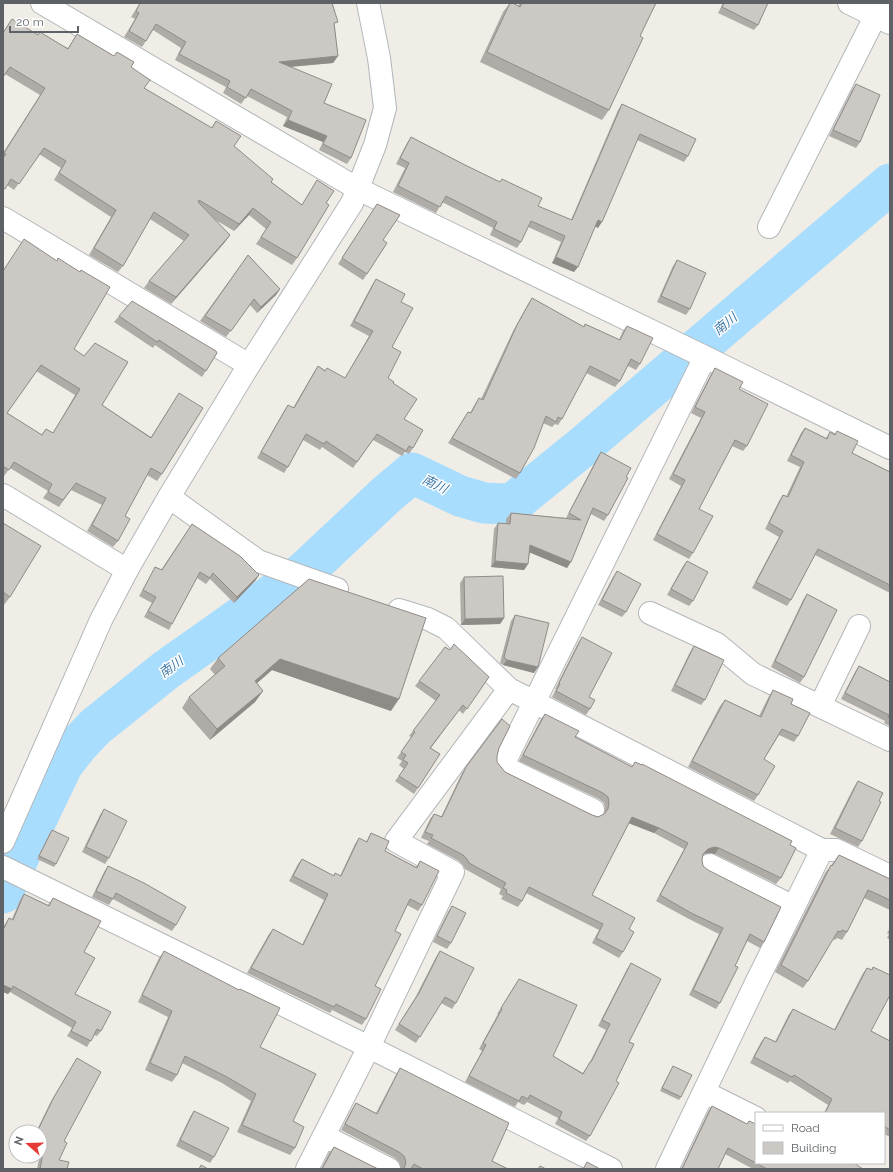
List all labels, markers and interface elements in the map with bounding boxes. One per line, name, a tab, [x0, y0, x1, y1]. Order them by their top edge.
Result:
scale bar	[10, 8, 78, 34]
text: 20 m	[16, 15, 44, 29]
water label: 南川	[710, 309, 741, 338]
water label: 南川	[420, 472, 452, 497]
water label: 南川	[156, 652, 188, 681]
legend	[755, 1112, 885, 1164]
text: Road	[791, 1121, 820, 1135]
north arrow	[8, 1124, 48, 1164]
text: N	[12, 1135, 27, 1147]
text: Building	[791, 1141, 837, 1155]

